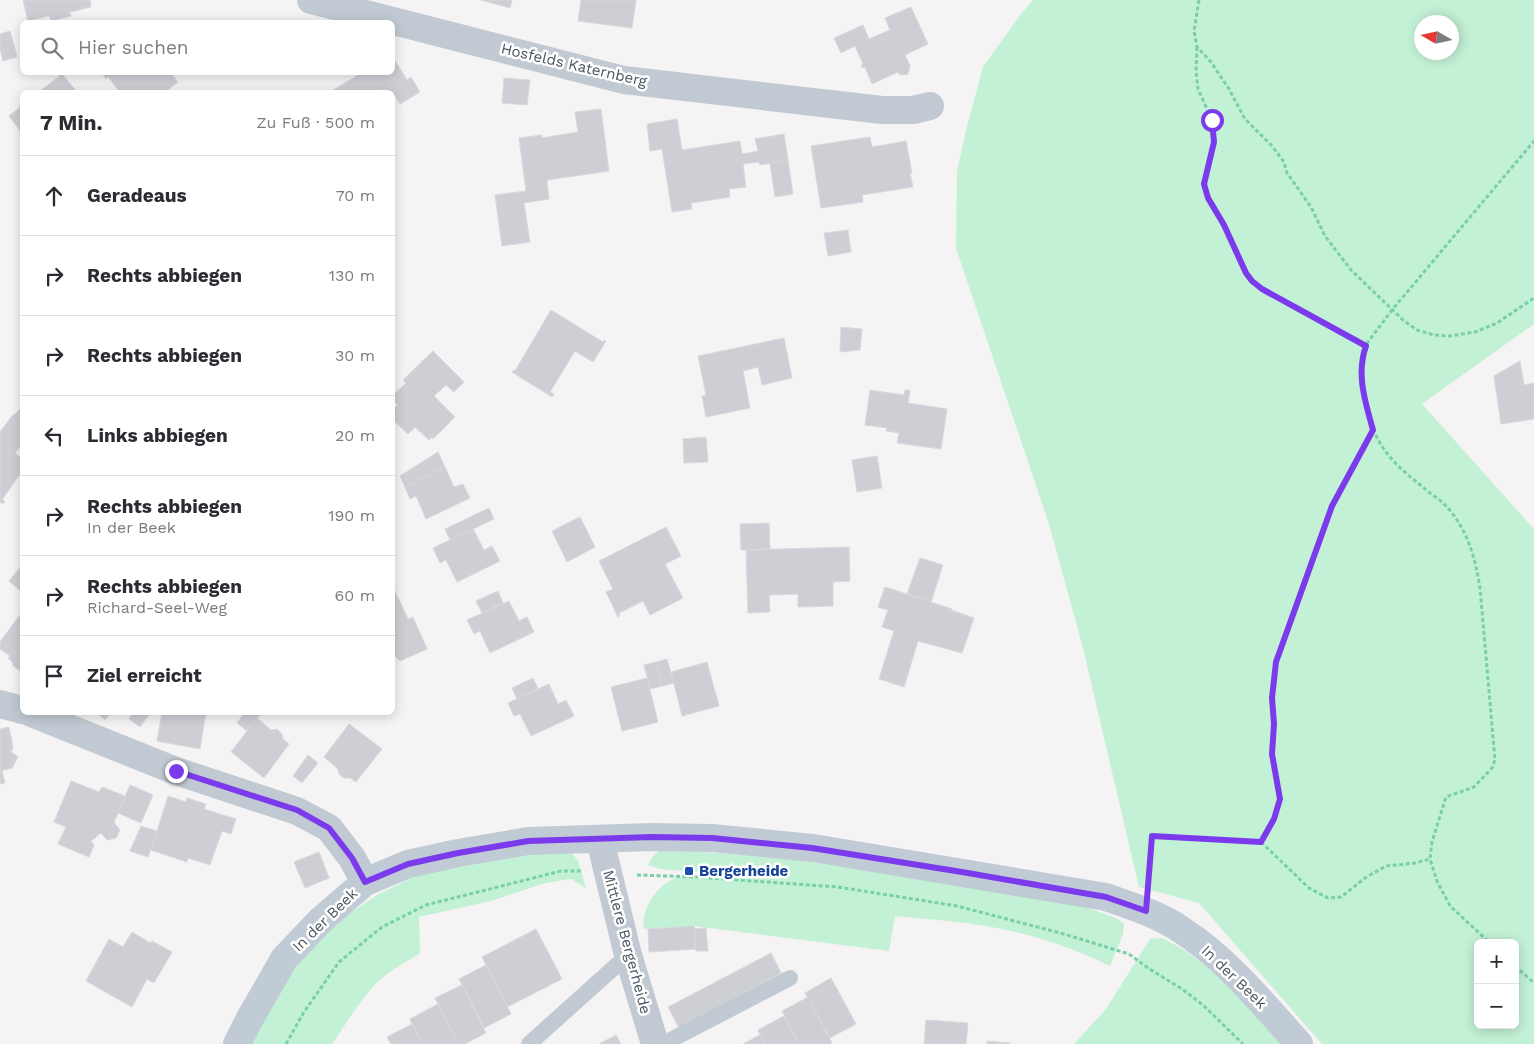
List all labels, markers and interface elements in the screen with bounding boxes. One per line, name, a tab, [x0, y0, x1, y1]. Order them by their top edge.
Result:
north arrow	[1414, 15, 1459, 60]
search box	[20, 20, 395, 75]
icon: search	[38, 34, 66, 62]
text: Hier suchen	[78, 36, 189, 59]
street label: Hosfelds Katernberg	[499, 39, 649, 91]
route start	[1201, 109, 1224, 132]
text: 7 Min.	[40, 110, 103, 135]
text: Zu Fuß · 500 m	[257, 113, 375, 132]
icon: ahead	[40, 182, 68, 210]
text: Geradeaus	[87, 184, 187, 207]
text: 70 m	[336, 186, 375, 205]
icon: right	[40, 262, 68, 290]
text: Rechts abbiegen	[87, 264, 242, 287]
text: 130 m	[329, 266, 375, 285]
icon: right	[40, 342, 68, 370]
text: Rechts abbiegen	[87, 344, 242, 367]
text: 30 m	[335, 346, 375, 365]
icon: left	[40, 422, 68, 450]
text: Links abbiegen	[87, 424, 228, 447]
text: 20 m	[335, 426, 375, 445]
text: Rechts abbiegen	[87, 495, 242, 518]
icon: right	[40, 502, 68, 530]
text: 190 m	[328, 506, 375, 525]
text: In der Beek	[87, 518, 176, 537]
text: Rechts abbiegen	[87, 575, 242, 598]
icon: right	[40, 582, 68, 610]
text: 60 m	[335, 586, 375, 605]
text: Richard-Seel-Weg	[87, 598, 227, 617]
icon: arrive	[40, 662, 68, 690]
text: Ziel erreicht	[87, 664, 202, 687]
route end	[165, 760, 188, 783]
place label: Bergerheide	[699, 862, 789, 880]
marker: Bergerheide	[683, 865, 695, 877]
street label: Mittlere Bergerheide	[599, 868, 655, 1016]
street label: In der Beek	[289, 884, 362, 955]
map controls	[1474, 939, 1519, 1029]
button: +	[1474, 939, 1519, 984]
street label: In der Beek	[1198, 942, 1271, 1013]
button: −	[1474, 984, 1519, 1029]

